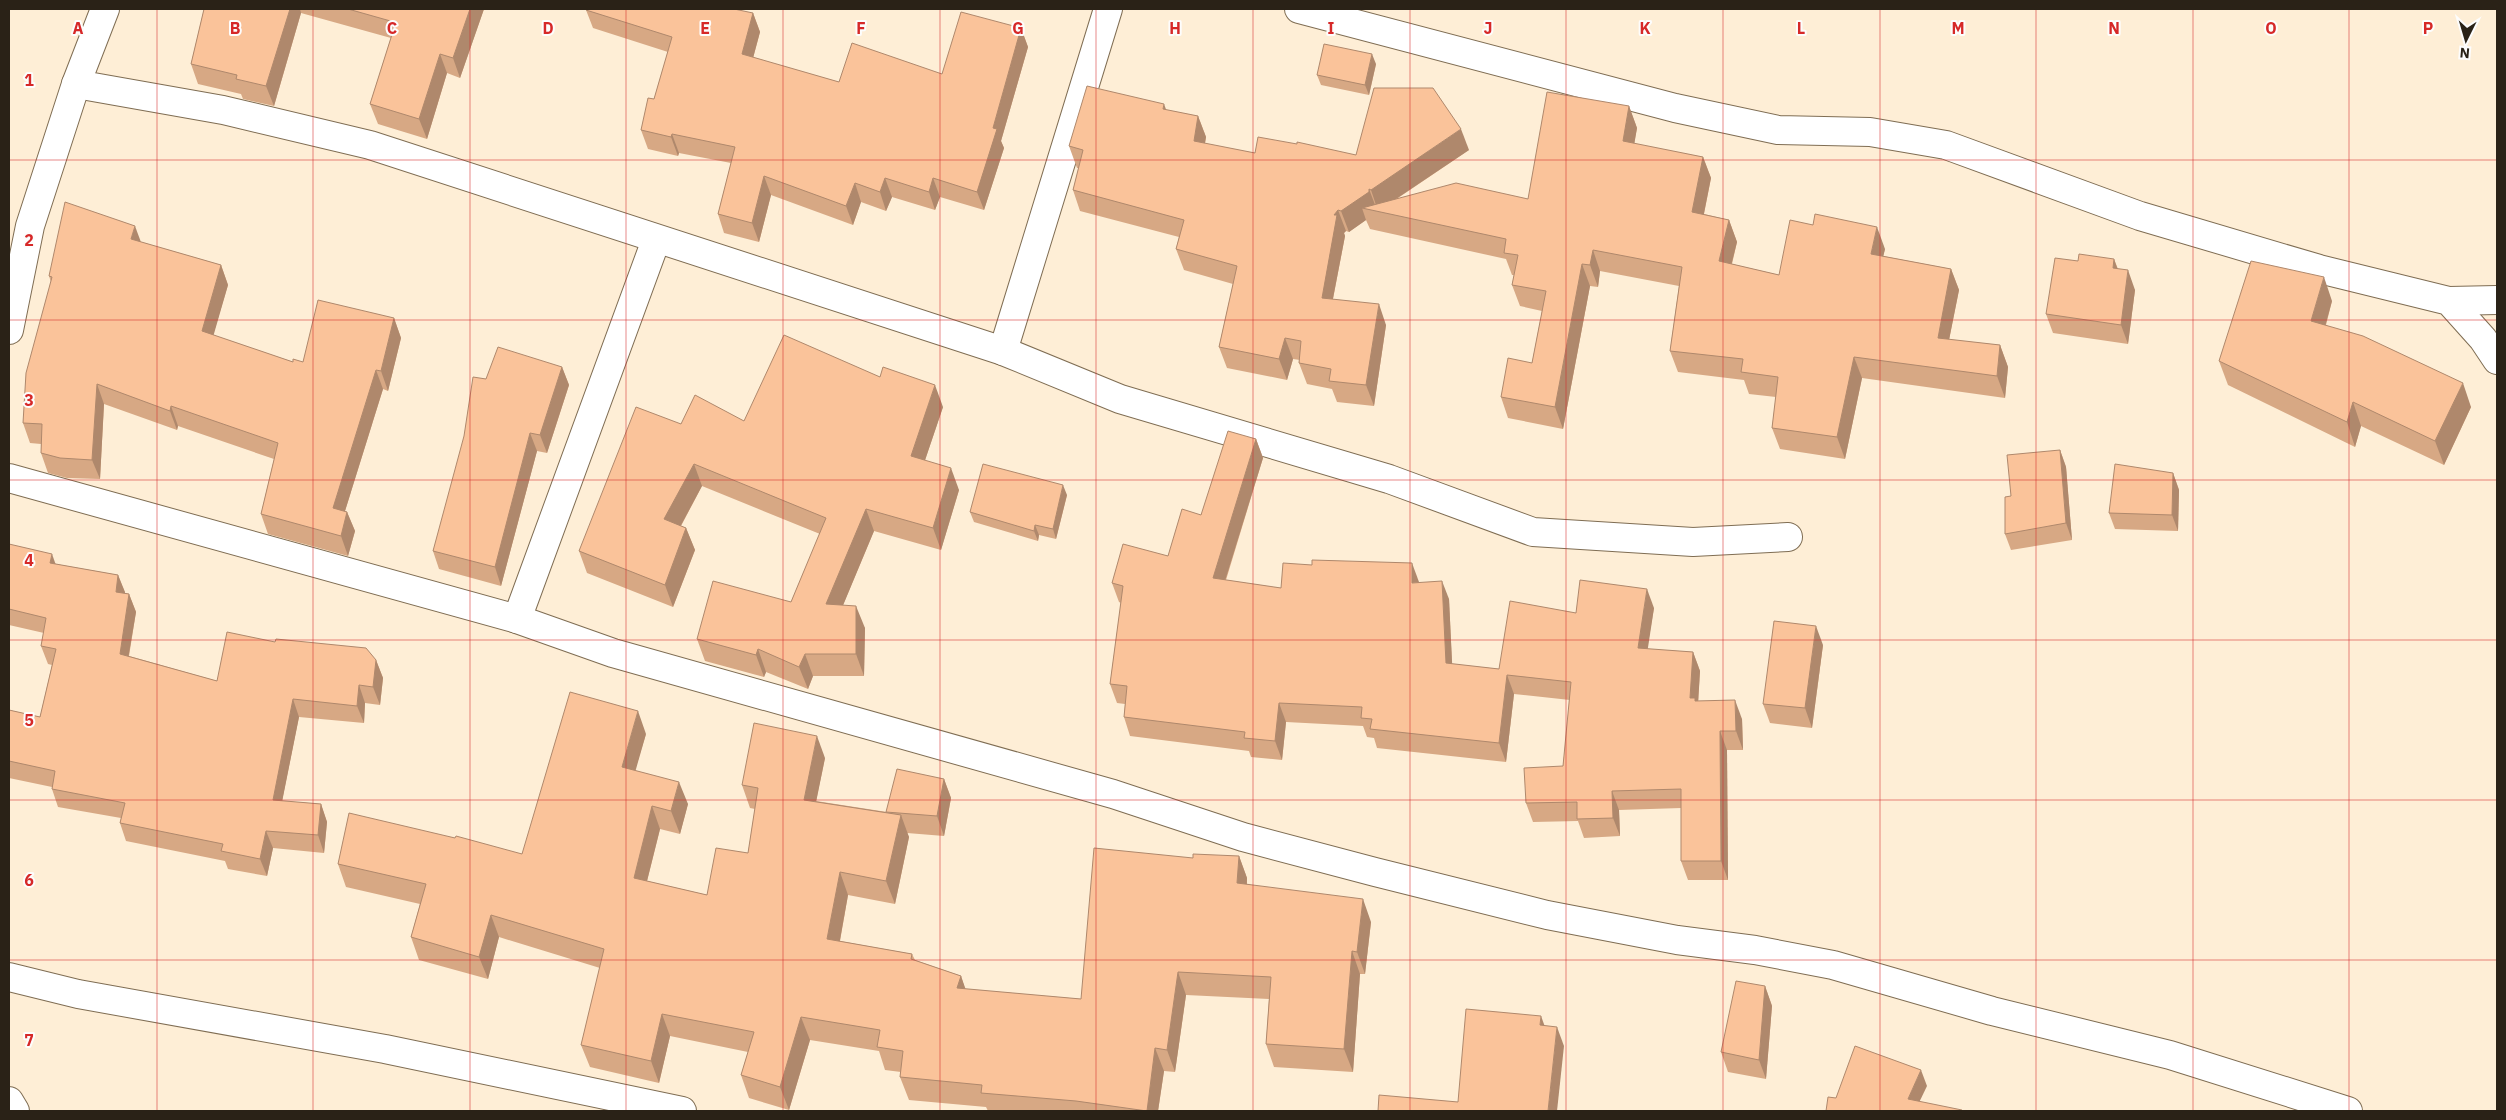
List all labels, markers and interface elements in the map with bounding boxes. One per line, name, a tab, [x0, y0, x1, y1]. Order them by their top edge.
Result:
north arrow	[2441, 15, 2491, 65]
text: A	[73, 18, 84, 38]
text: B	[230, 18, 241, 38]
text: C	[387, 18, 397, 38]
text: D	[542, 18, 554, 38]
text: E	[700, 18, 710, 38]
text: F	[856, 18, 866, 38]
text: G	[1012, 18, 1024, 38]
text: H	[1169, 18, 1181, 38]
text: I	[1328, 18, 1335, 38]
text: J	[1484, 18, 1492, 38]
text: K	[1639, 18, 1651, 38]
text: L	[1797, 18, 1805, 38]
text: M	[1951, 18, 1965, 38]
text: N	[2108, 18, 2120, 38]
text: O	[2265, 18, 2277, 38]
text: P	[2423, 18, 2433, 38]
text: N	[2459, 44, 2471, 62]
text: 1	[24, 70, 34, 90]
text: 2	[24, 230, 34, 250]
text: 3	[24, 390, 34, 410]
text: 4	[24, 550, 34, 570]
text: 5	[24, 710, 34, 730]
text: 6	[24, 870, 34, 890]
text: 7	[24, 1030, 34, 1050]

